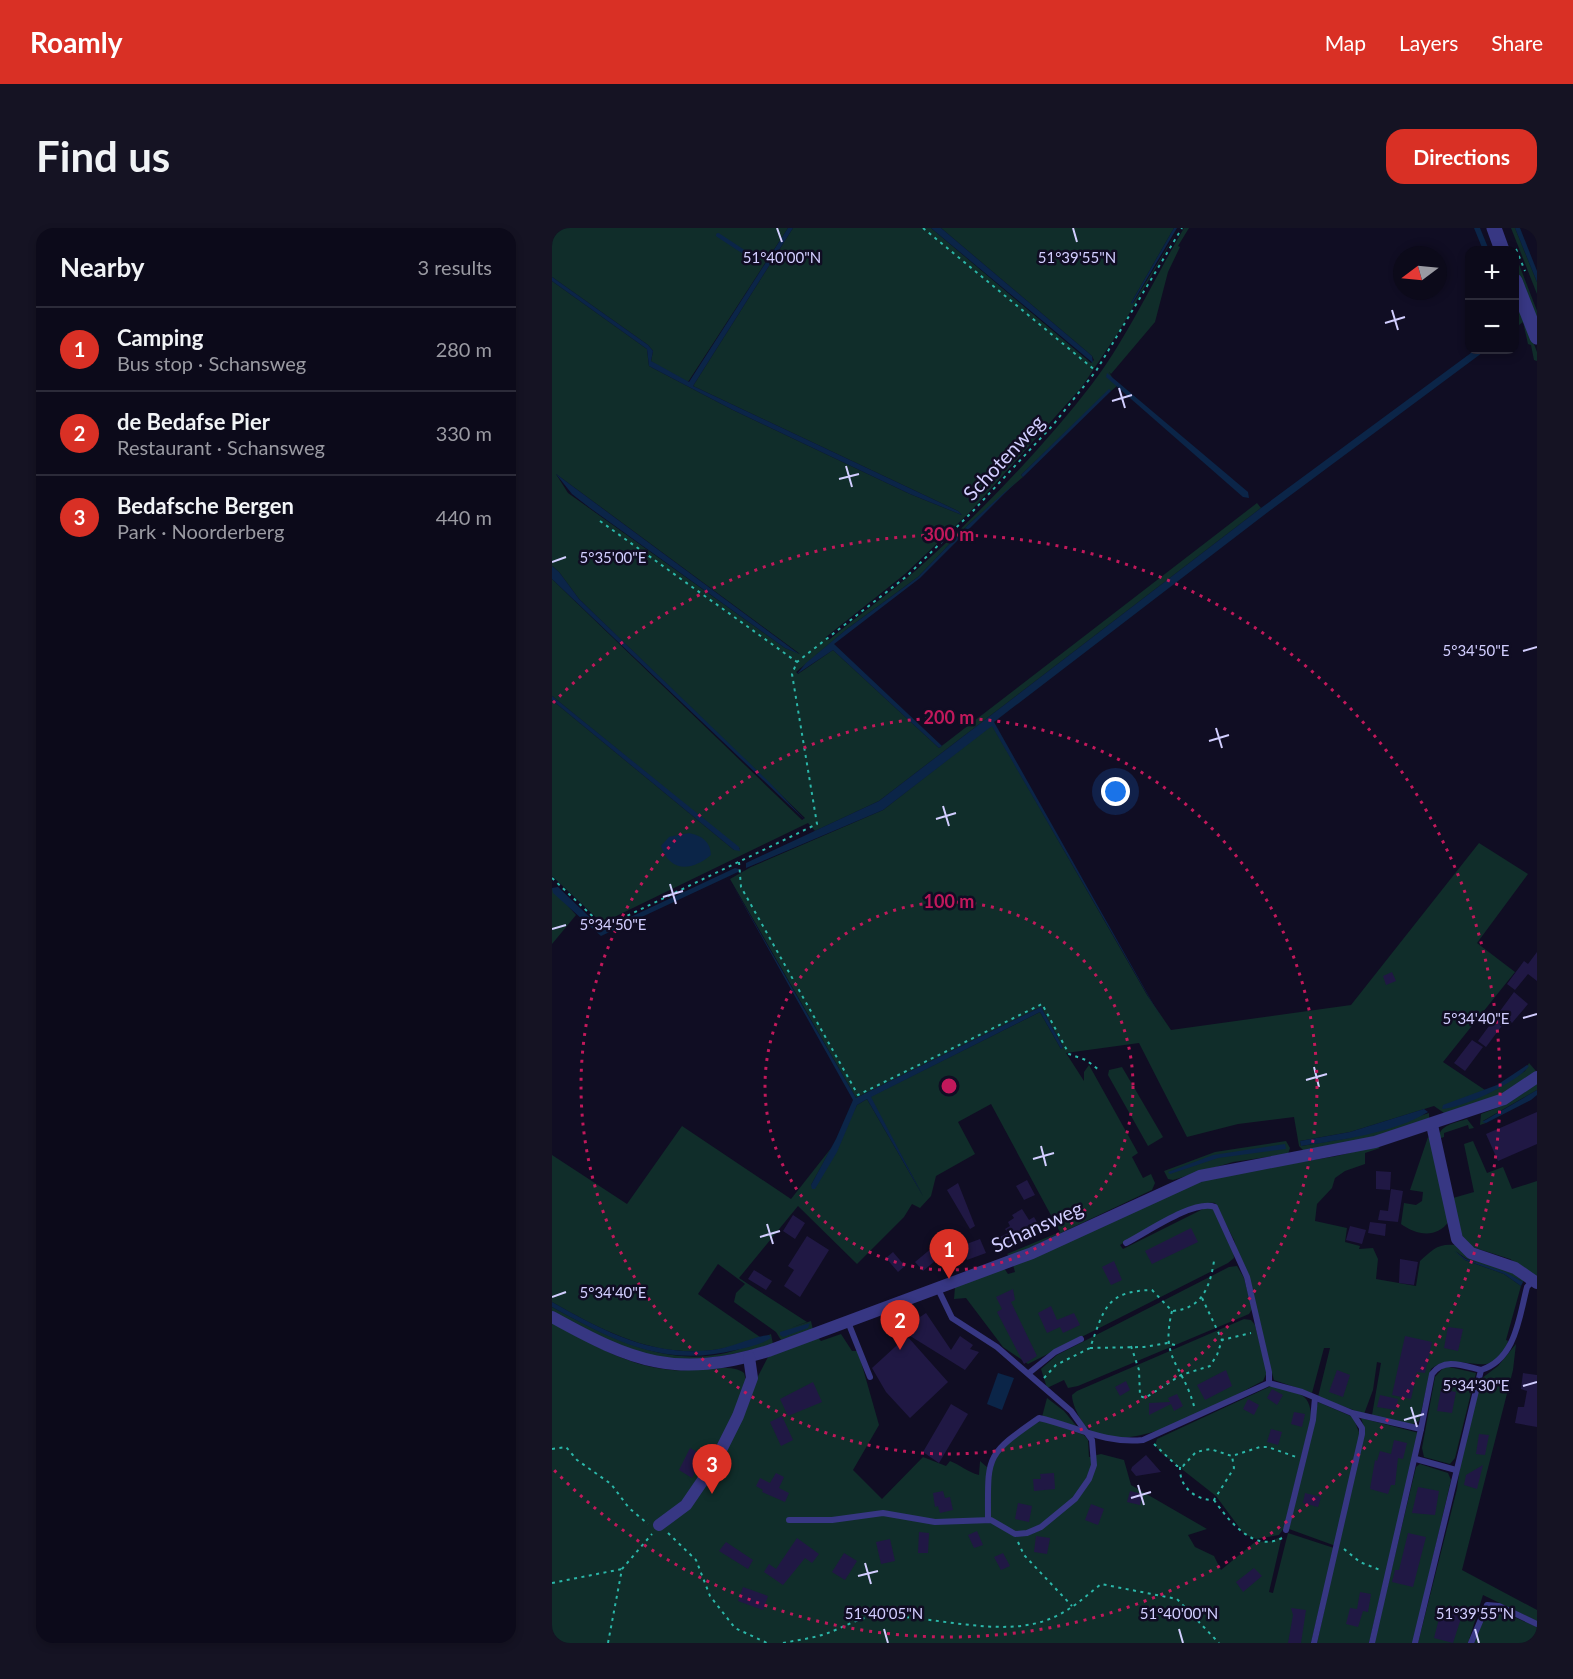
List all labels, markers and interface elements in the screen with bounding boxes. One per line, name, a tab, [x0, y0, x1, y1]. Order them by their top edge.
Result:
text: Roamly	[30, 25, 123, 59]
text: Map	[1325, 30, 1366, 55]
text: Layers	[1399, 30, 1458, 55]
text: Share	[1491, 30, 1543, 55]
button: Directions	[1386, 129, 1537, 184]
text: Find us	[36, 131, 170, 181]
north arrow	[1393, 246, 1447, 300]
map controls	[1465, 246, 1519, 354]
button: +	[1465, 246, 1519, 300]
text: 51°40'00"N	[743, 248, 821, 266]
text: 51°39'55"N	[1038, 248, 1116, 266]
text: Nearby	[60, 251, 145, 283]
text: 3 results	[417, 255, 492, 279]
button: −	[1465, 300, 1519, 354]
text: Camping	[117, 324, 203, 351]
text: 1	[74, 337, 85, 361]
text: 280 m	[436, 337, 492, 361]
text: Bus stop · Schansweg	[117, 351, 306, 375]
text: de Bedafse Pier	[117, 408, 270, 435]
street label: Schotenweg	[958, 410, 1049, 505]
text: 2	[74, 421, 85, 445]
text: 330 m	[436, 421, 492, 445]
text: Restaurant · Schansweg	[117, 435, 325, 459]
text: Bedafsche Bergen	[117, 492, 294, 519]
text: 3	[74, 505, 85, 529]
text: 440 m	[436, 505, 492, 529]
text: Park · Noorderberg	[117, 519, 284, 543]
text: 300 m	[924, 523, 974, 545]
text: 5°35'00"E	[580, 548, 647, 566]
text: 5°34'50"E	[1443, 641, 1510, 659]
text: 200 m	[924, 706, 974, 728]
your location	[1101, 777, 1130, 806]
text: 100 m	[924, 890, 974, 912]
text: 5°34'50"E	[580, 915, 647, 933]
text: 5°34'40"E	[1443, 1009, 1510, 1027]
centre of rings	[939, 1076, 959, 1096]
street label: Schansweg	[987, 1195, 1086, 1257]
pin: 1	[930, 1230, 968, 1279]
text: 5°34'40"E	[580, 1283, 647, 1301]
pin: 2	[880, 1300, 920, 1350]
text: 5°34'30"E	[1443, 1376, 1510, 1394]
pin: 3	[692, 1444, 732, 1494]
text: 51°40'05"N	[845, 1604, 923, 1622]
text: 51°40'00"N	[1140, 1604, 1218, 1622]
text: 51°39'55"N	[1436, 1604, 1514, 1622]

